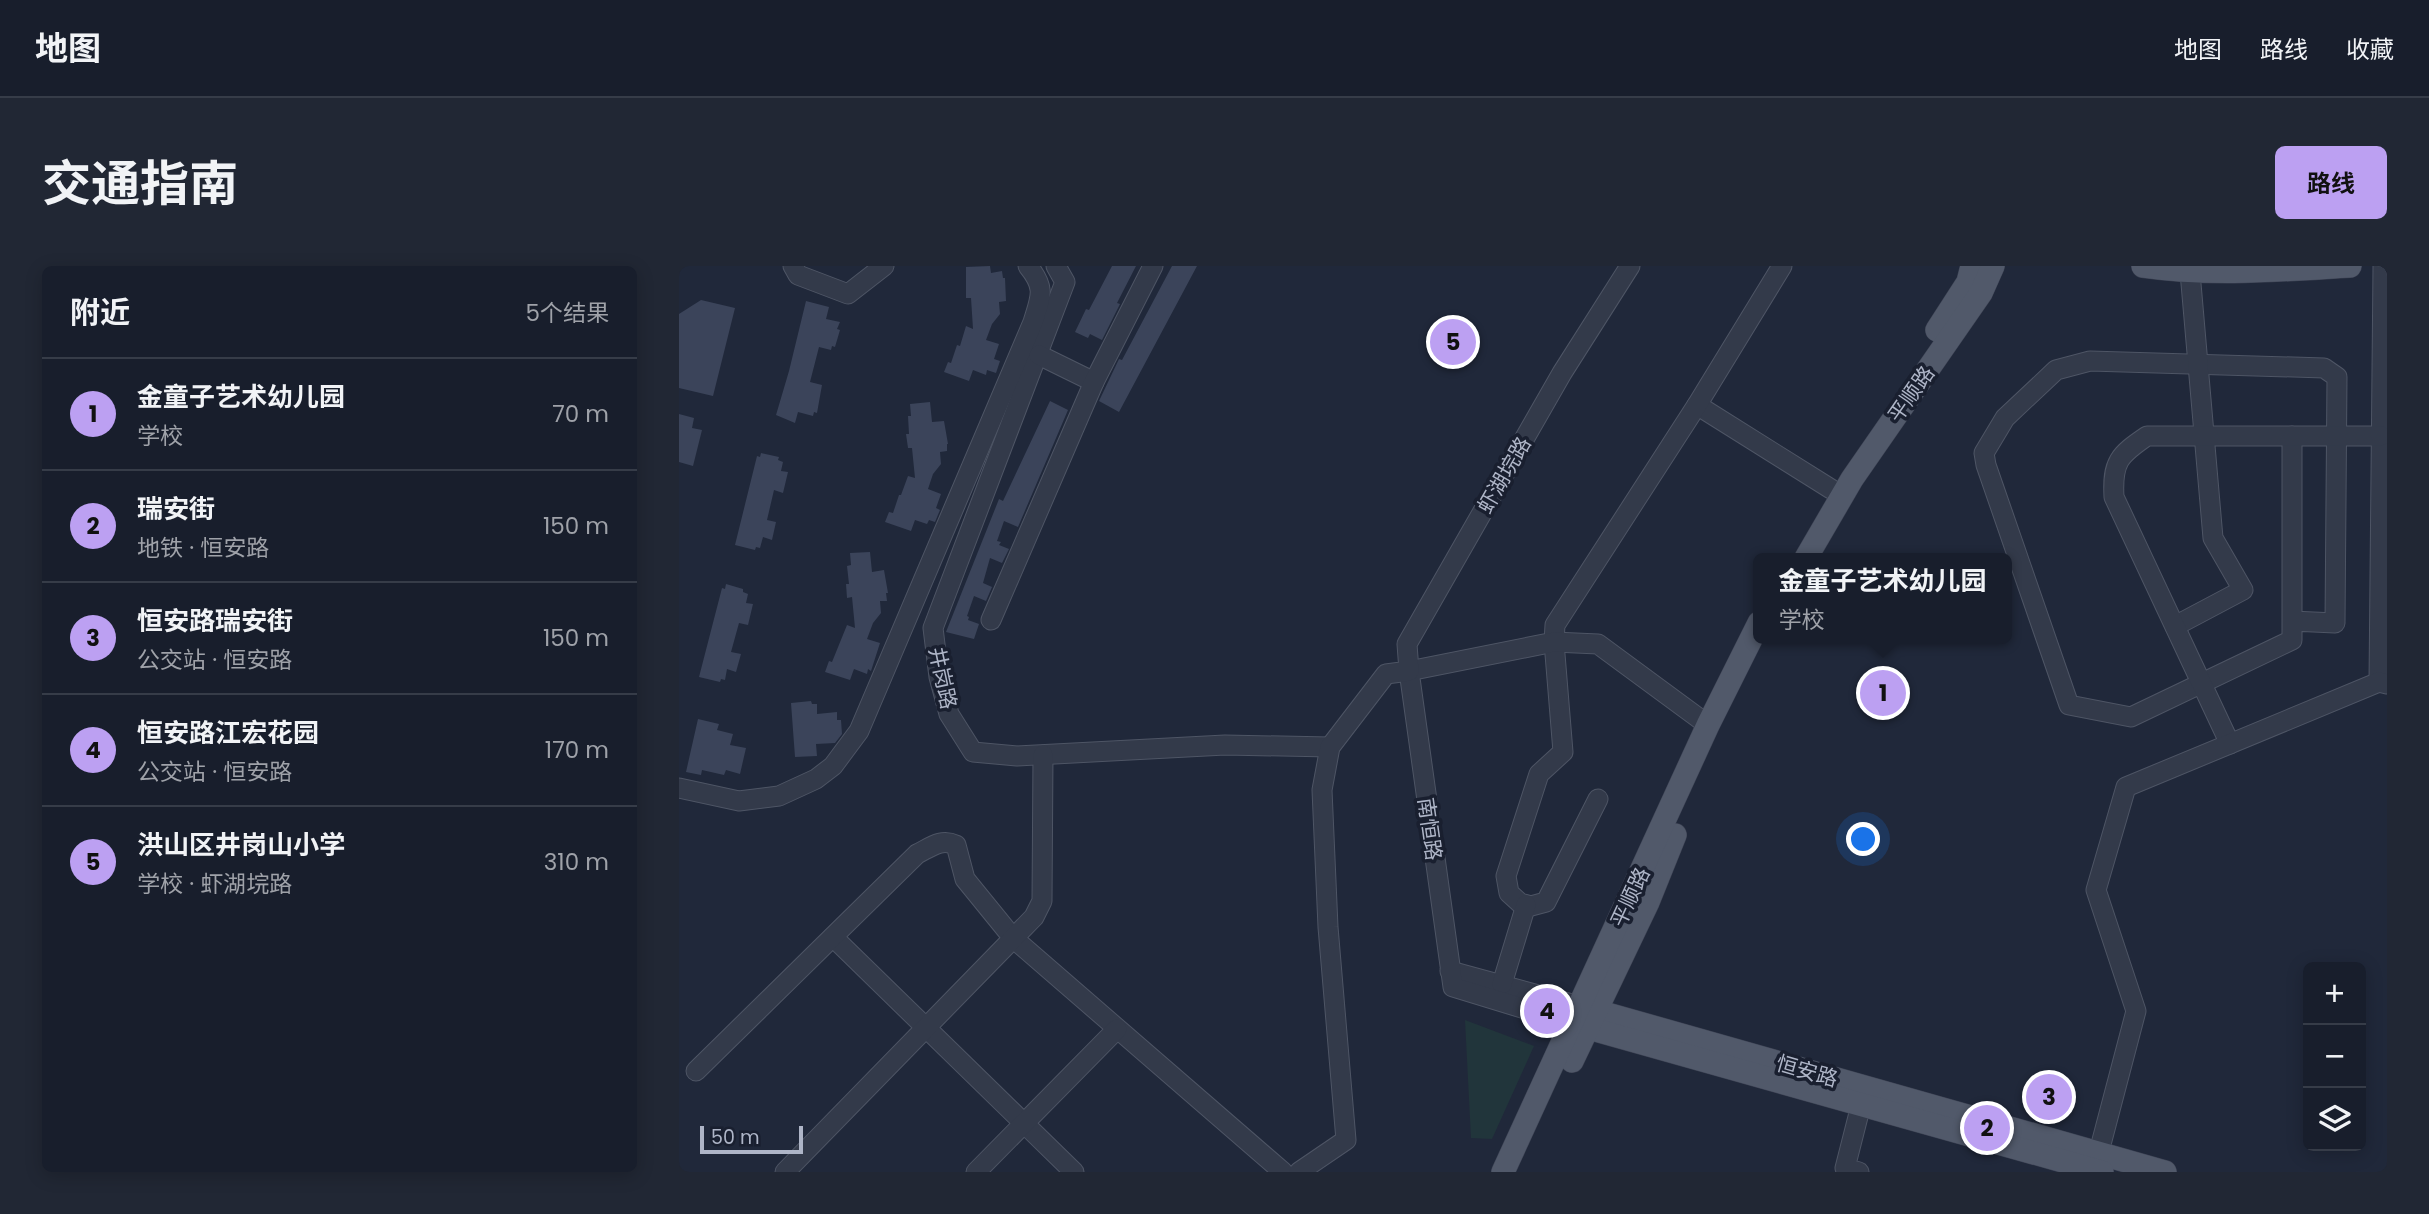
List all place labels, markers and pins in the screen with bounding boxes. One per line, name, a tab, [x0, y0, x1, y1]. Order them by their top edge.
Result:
pin: 5	[1430, 316, 1476, 368]
pin: 1	[1860, 667, 1906, 719]
pin: 4	[1524, 985, 1570, 1037]
pin: 3	[2026, 1071, 2072, 1123]
pin: 2	[1964, 1102, 2010, 1154]

